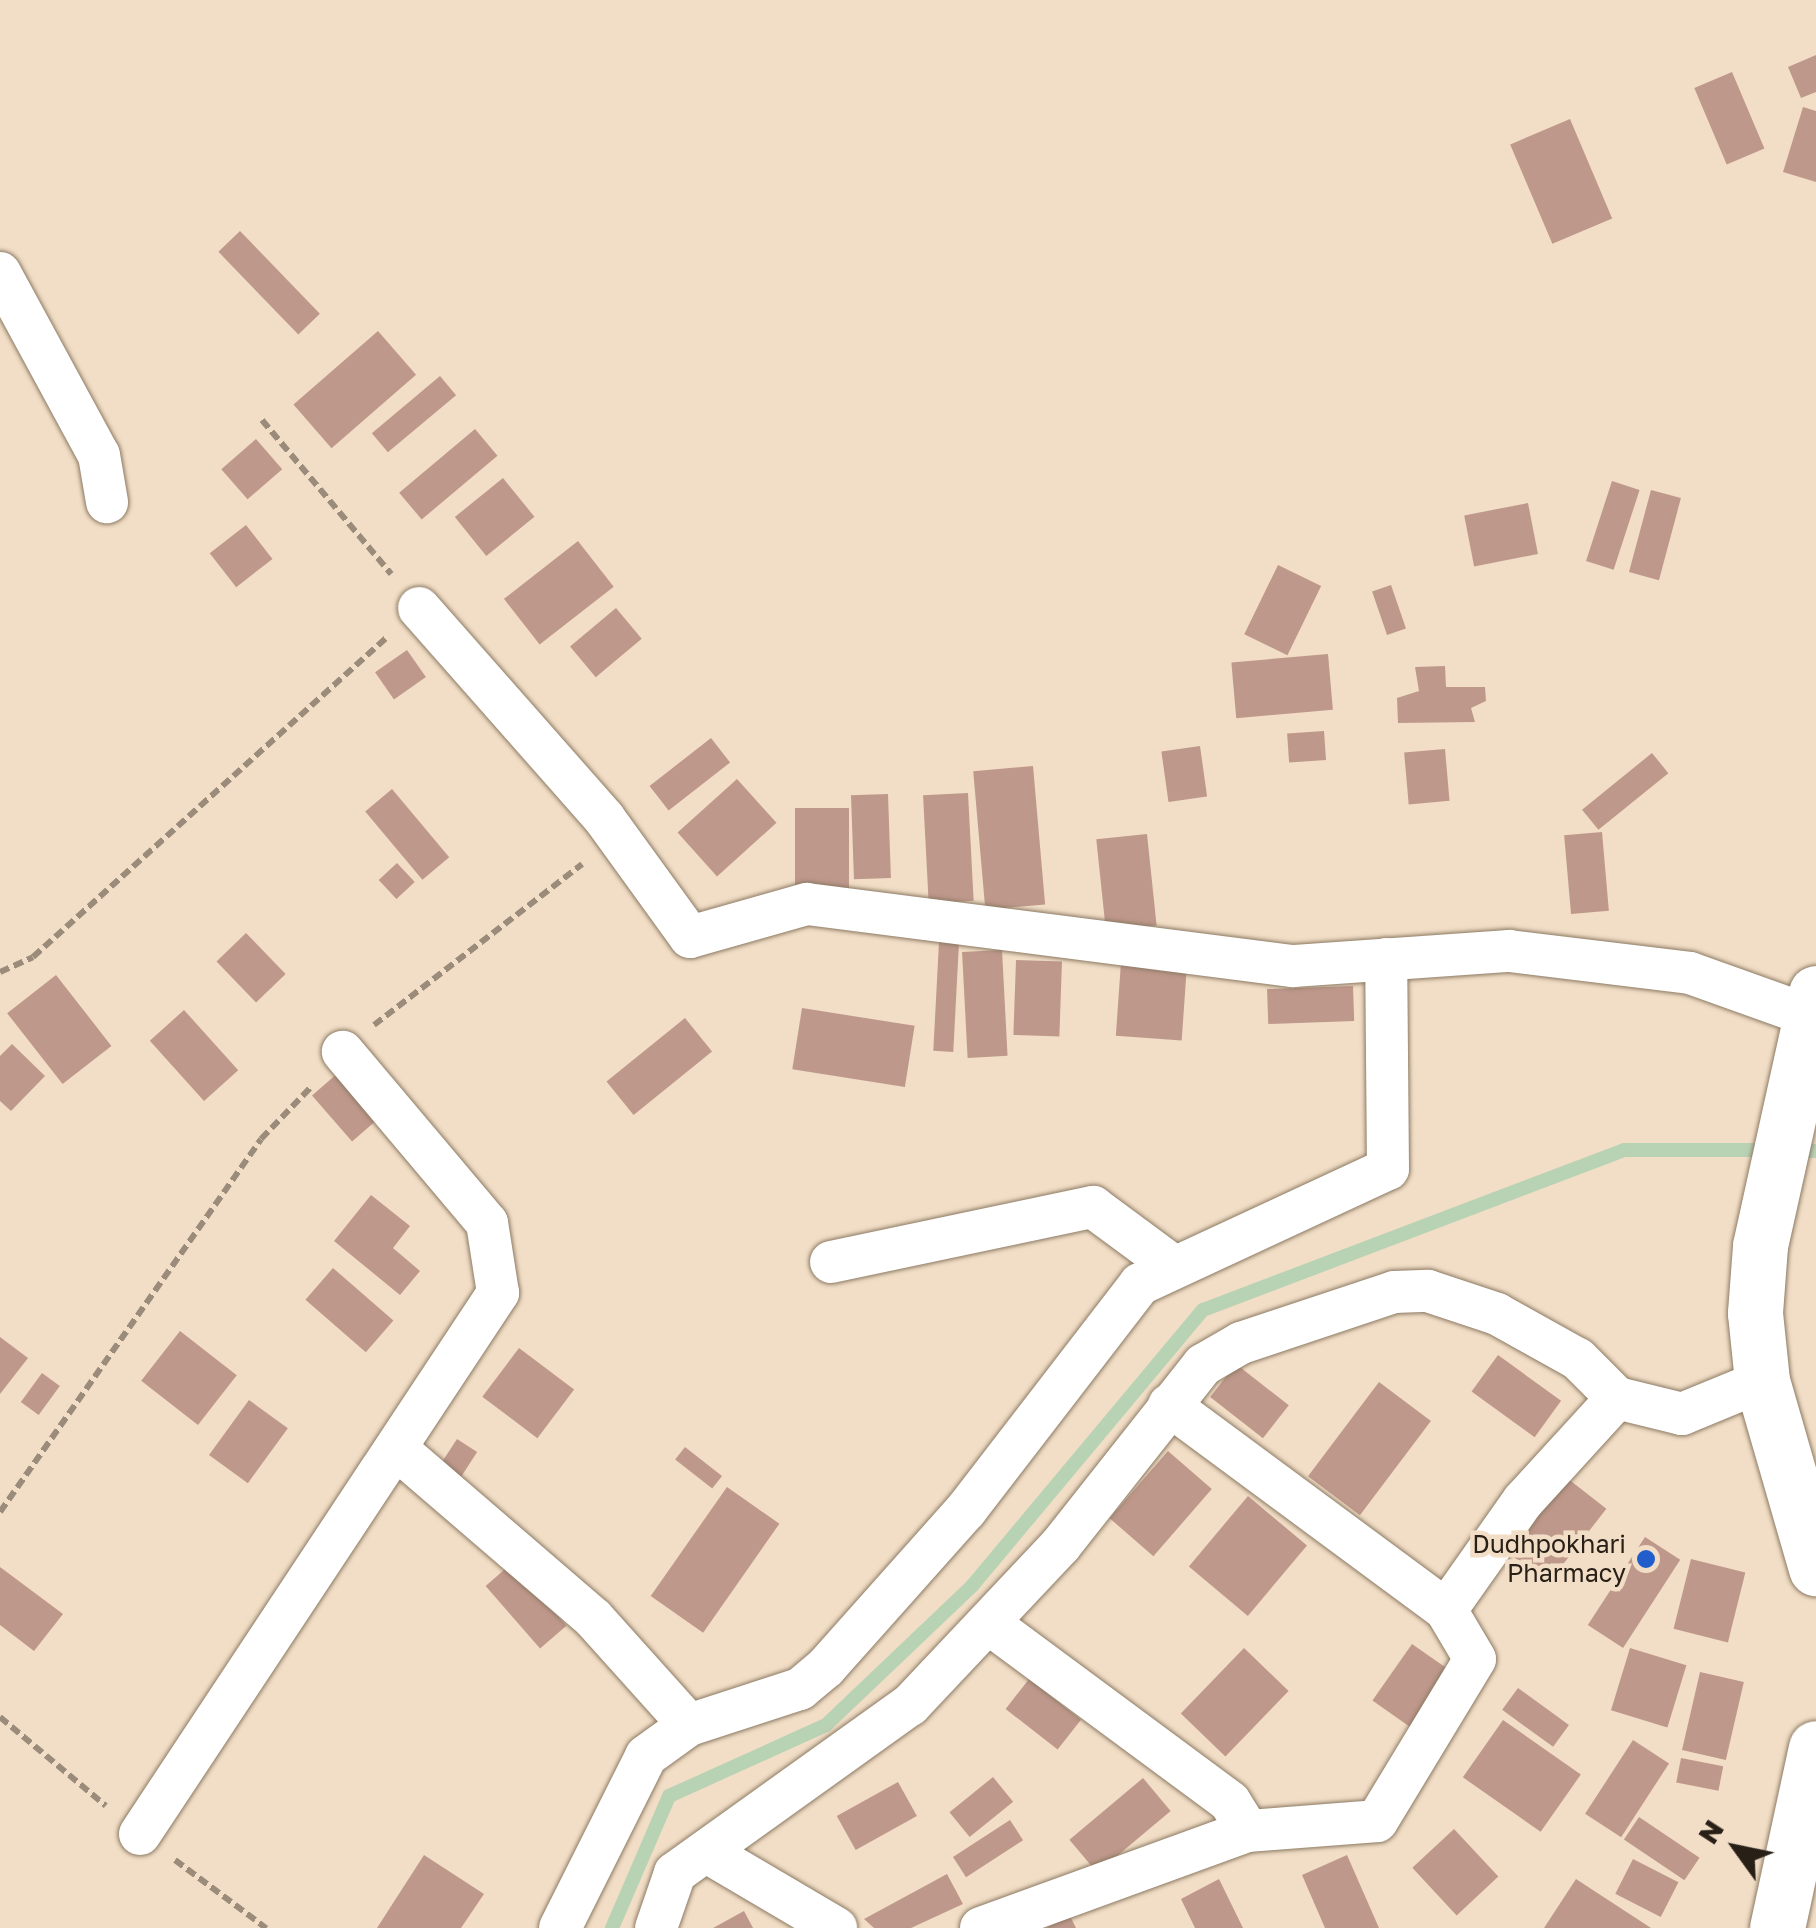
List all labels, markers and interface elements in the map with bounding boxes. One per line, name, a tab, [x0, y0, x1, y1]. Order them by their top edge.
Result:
place label: Dudhpokhari Pharmacy	[1472, 1530, 1626, 1589]
marker: Dudhpokhari Pharmacy	[1635, 1548, 1657, 1570]
north arrow	[1686, 1798, 1786, 1898]
text: N	[1691, 1813, 1730, 1849]

